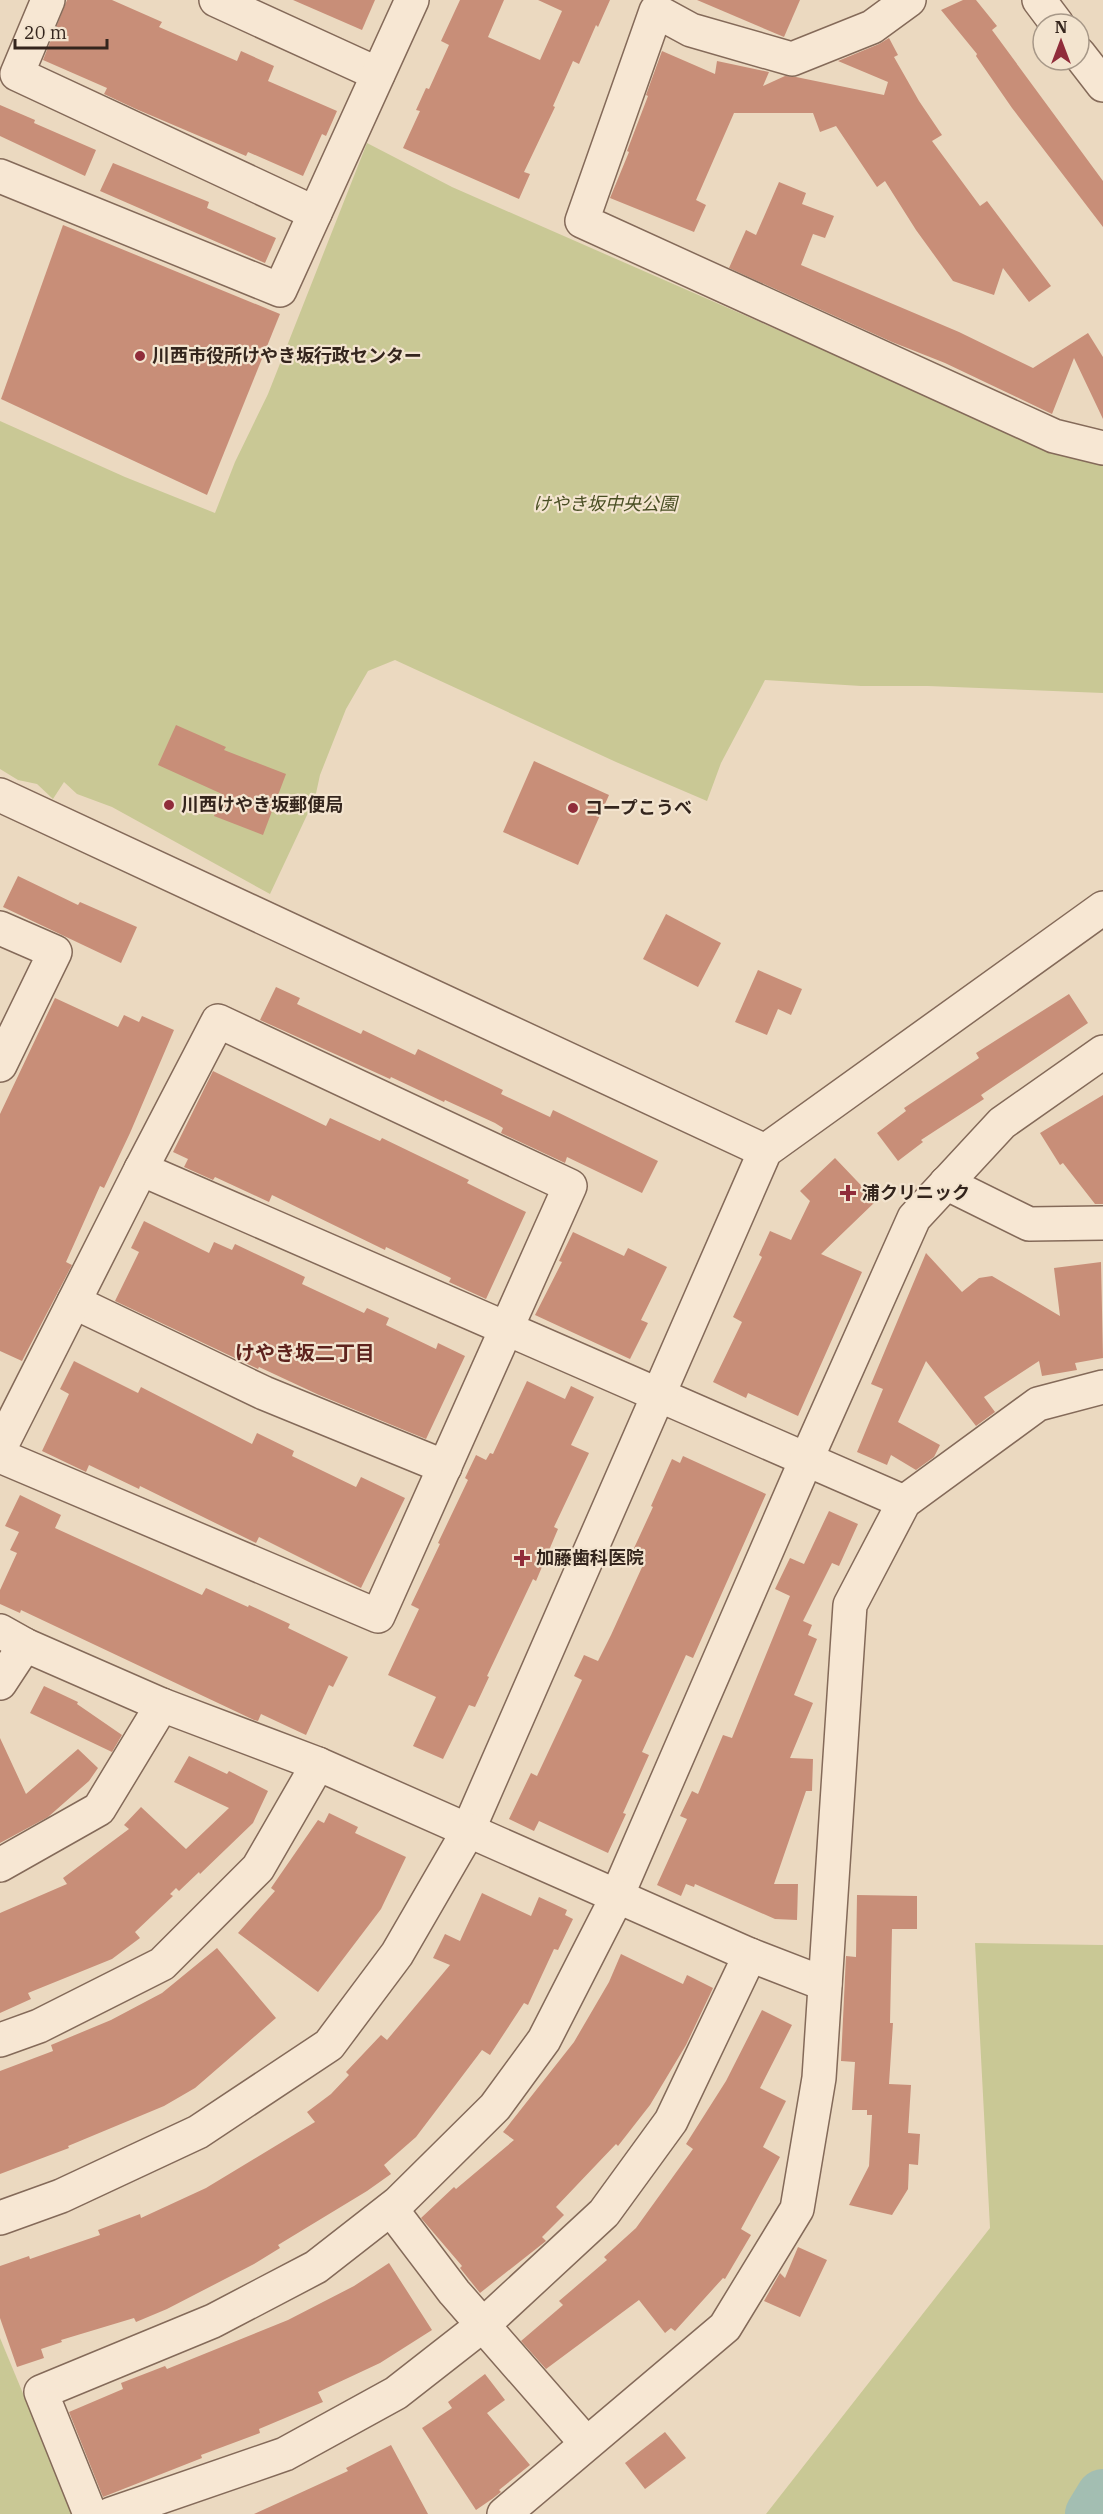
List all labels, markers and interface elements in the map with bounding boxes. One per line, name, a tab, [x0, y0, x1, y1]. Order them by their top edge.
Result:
scale bar	[15, 12, 106, 50]
north arrow	[1031, 12, 1091, 72]
text: N	[1055, 17, 1067, 37]
text: 20 m	[24, 21, 67, 44]
place label: 川西市役所けやき坂行政センター	[152, 344, 422, 367]
marker: 川西市役所けやき坂行政センター	[133, 349, 147, 363]
park label: けやき坂中央公園	[533, 492, 680, 515]
place label: 川西けやき坂郵便局	[181, 793, 343, 816]
place label: コープこうべ	[585, 796, 692, 819]
marker: 川西けやき坂郵便局	[162, 798, 176, 812]
marker: コープこうべ	[566, 801, 580, 815]
place label: 浦クリニック	[862, 1181, 970, 1204]
marker: 浦クリニック	[839, 1184, 857, 1202]
district label: けやき坂二丁目	[235, 1339, 375, 1366]
place label: 加藤歯科医院	[536, 1546, 644, 1569]
marker: 加藤歯科医院	[513, 1549, 531, 1567]

